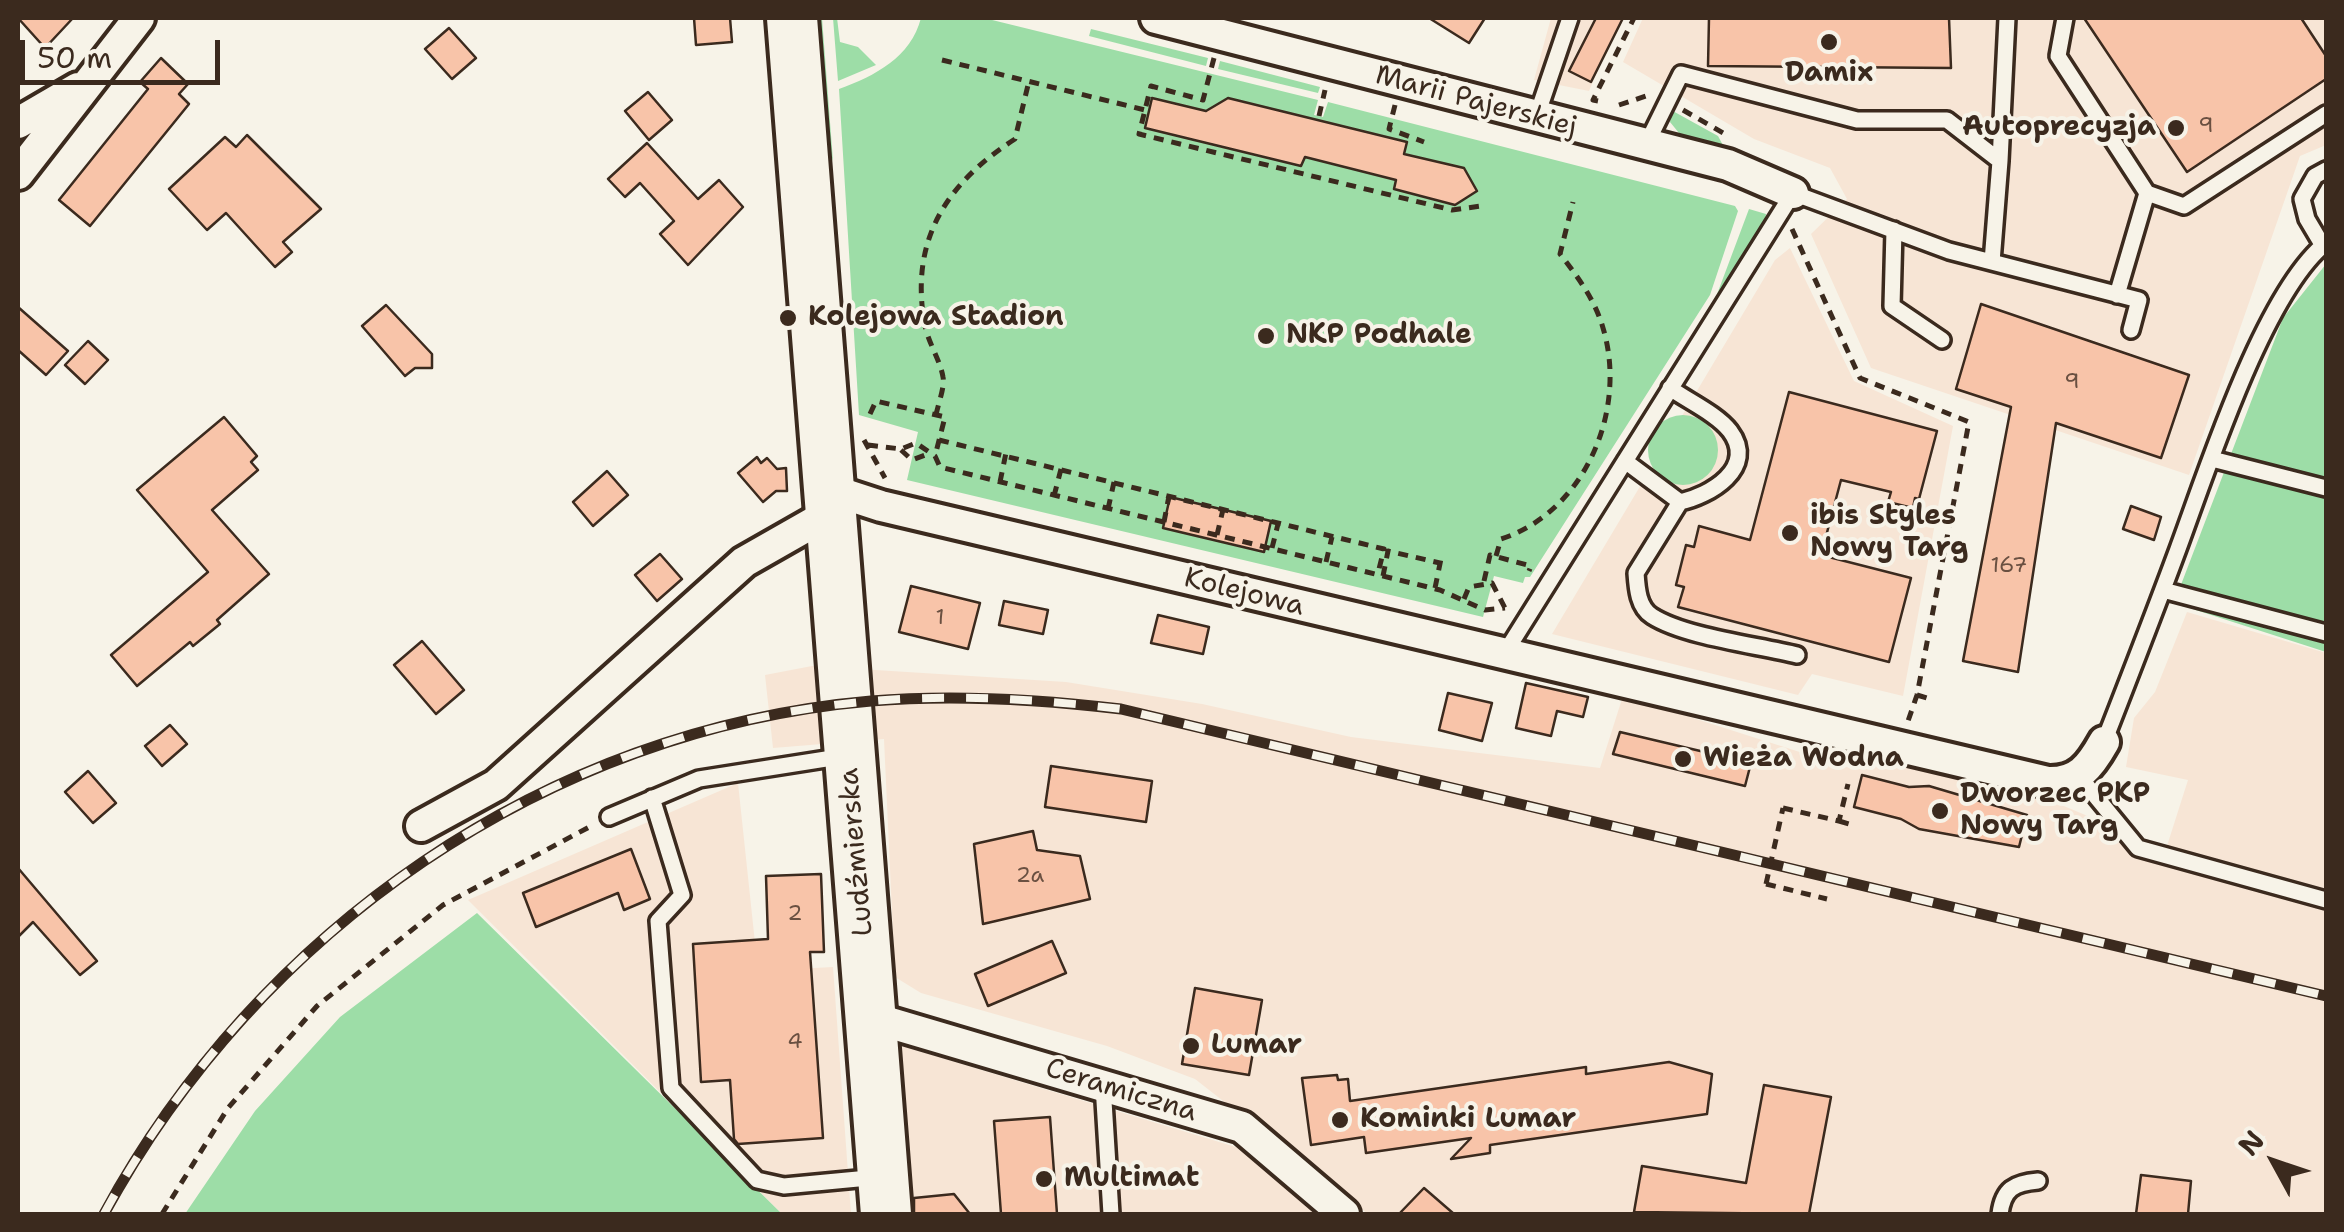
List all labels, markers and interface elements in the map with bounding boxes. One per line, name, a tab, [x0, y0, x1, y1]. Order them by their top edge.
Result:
scale bar	[25, 20, 225, 82]
marker: Damix	[1818, 31, 1840, 53]
text: 50 m	[37, 37, 112, 78]
place label: Damix	[1785, 57, 1873, 91]
street label: Marii Pajerskiej	[1371, 59, 1581, 145]
place label: Autoprecyzja	[1962, 111, 2156, 145]
house number: 9	[2198, 113, 2214, 139]
marker: Autoprecyzja	[2165, 117, 2187, 139]
place label: Kolejowa Stadion	[808, 301, 1064, 335]
marker: Kolejowa Stadion	[777, 307, 799, 329]
place label: NKP Podhale	[1286, 319, 1472, 353]
marker: NKP Podhale	[1255, 325, 1277, 347]
house number: 9	[2064, 369, 2080, 395]
place label: ibis Styles Nowy Targ	[1810, 500, 1968, 566]
marker: ibis Styles Nowy Targ	[1779, 522, 1801, 544]
house number: 167	[1991, 553, 2027, 579]
street label: Kolejowa	[1180, 562, 1308, 624]
house number: 1	[935, 605, 945, 631]
place label: Wieża Wodna	[1703, 742, 1904, 776]
marker: Wieża Wodna	[1672, 748, 1694, 770]
street label: Ludźmierska	[833, 766, 881, 938]
place label: Dworzec PKP Nowy Targ	[1960, 778, 2150, 844]
marker: Dworzec PKP Nowy Targ	[1929, 800, 1951, 822]
house number: 2a	[1016, 863, 1044, 889]
house number: 2	[787, 901, 803, 927]
house number: 4	[787, 1029, 803, 1055]
place label: Lumar	[1211, 1029, 1302, 1063]
marker: Lumar	[1180, 1035, 1202, 1057]
street label: Ceramiczna	[1041, 1052, 1201, 1130]
place label: Kominki Lumar	[1360, 1103, 1576, 1137]
marker: Kominki Lumar	[1329, 1109, 1351, 1131]
north arrow	[2224, 1112, 2324, 1212]
text: N	[2229, 1122, 2273, 1163]
place label: Multimat	[1064, 1162, 1199, 1196]
marker: Multimat	[1033, 1168, 1055, 1190]

